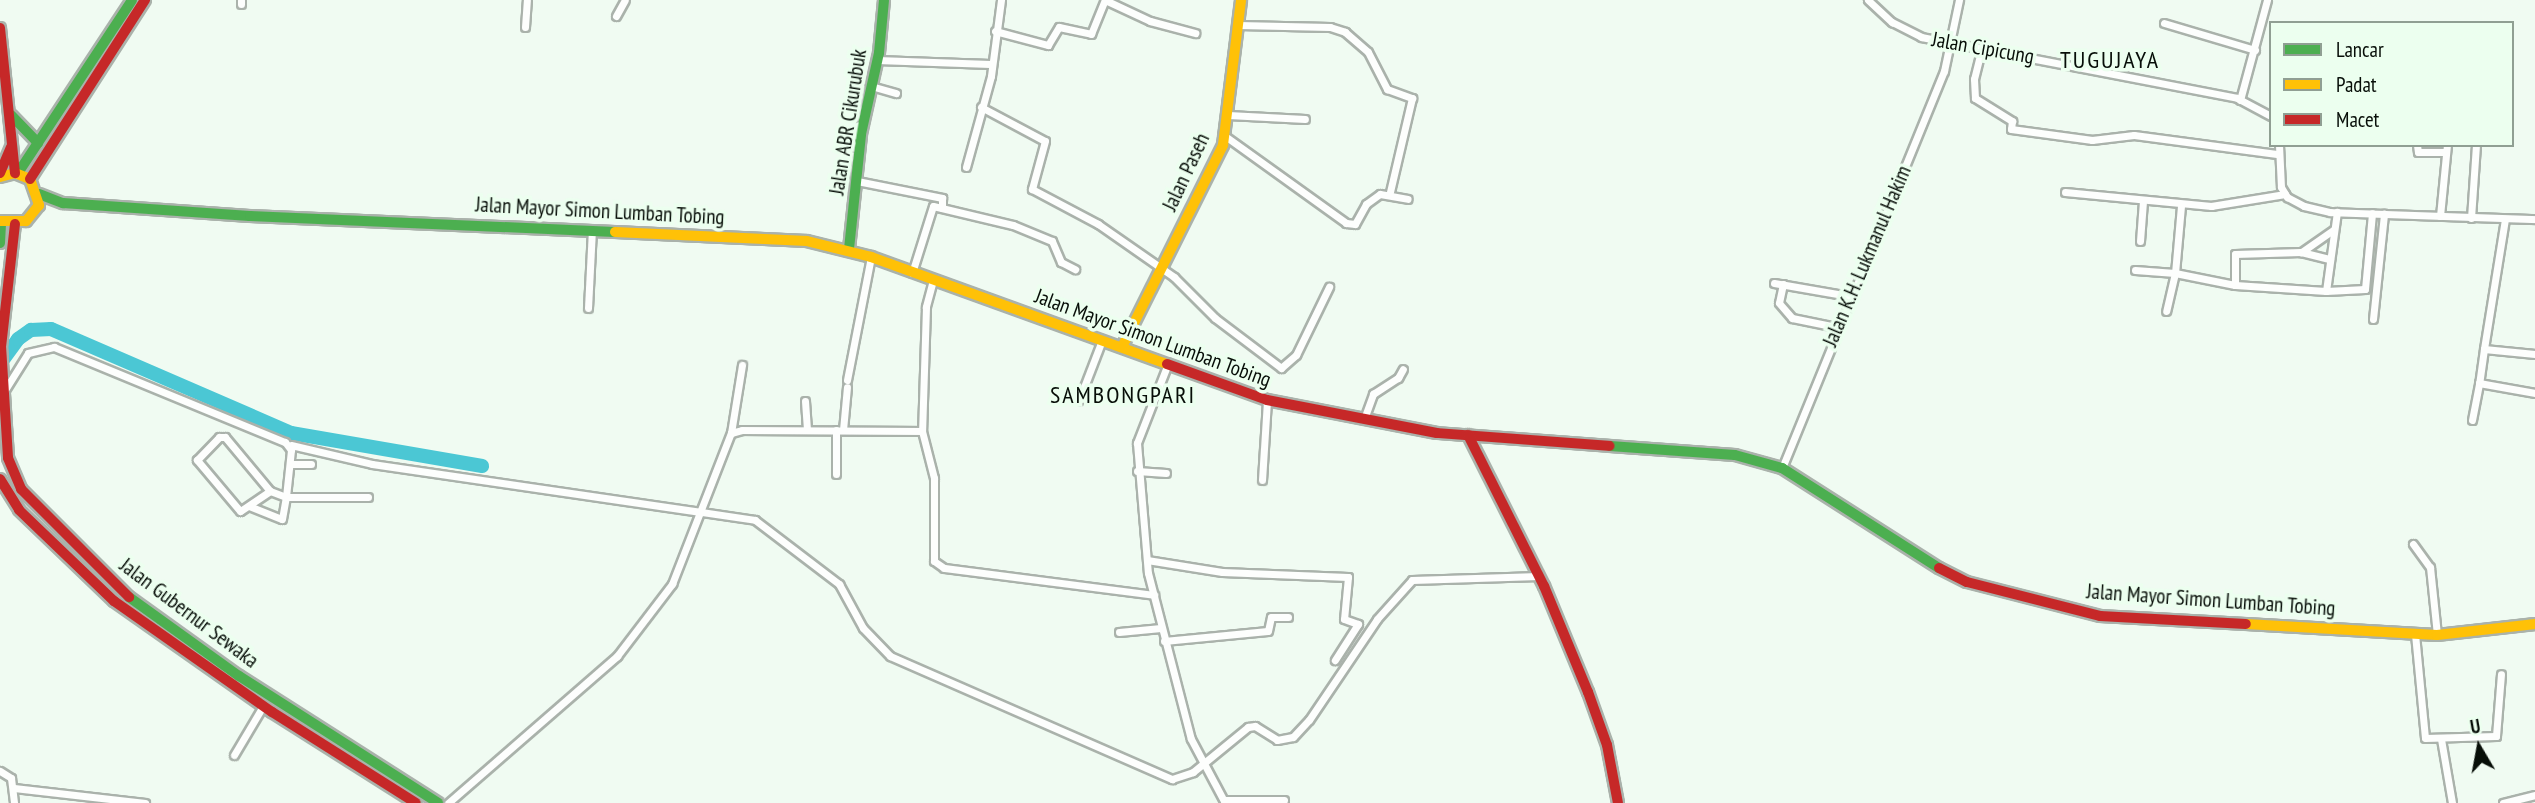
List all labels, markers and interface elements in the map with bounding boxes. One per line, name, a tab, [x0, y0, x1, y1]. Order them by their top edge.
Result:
legend	[2269, 21, 2514, 147]
street label: Jalan Cipicung	[1930, 27, 2036, 69]
text: Lancar	[2336, 36, 2384, 63]
district label: TUGUJAYA	[2061, 46, 2159, 74]
street label: Jalan ABR Cikurubuk	[824, 47, 872, 197]
text: Padat	[2336, 71, 2377, 98]
text: Macet	[2336, 106, 2379, 133]
street label: Jalan Paseh	[1157, 129, 1215, 215]
street label: Jalan K.H. Lukmanul Hakim	[1817, 161, 1917, 351]
street label: Jalan Mayor Simon Lumban Tobing	[475, 192, 725, 230]
street label: Jalan Mayor Simon Lumban Tobing	[1031, 283, 1275, 393]
district label: SAMBONGPARI	[1051, 381, 1195, 409]
street label: Jalan Gubernur Sewaka	[115, 553, 263, 673]
street label: Jalan Mayor Simon Lumban Tobing	[2085, 579, 2337, 621]
north arrow	[2444, 712, 2514, 782]
text: U	[2468, 714, 2482, 739]

